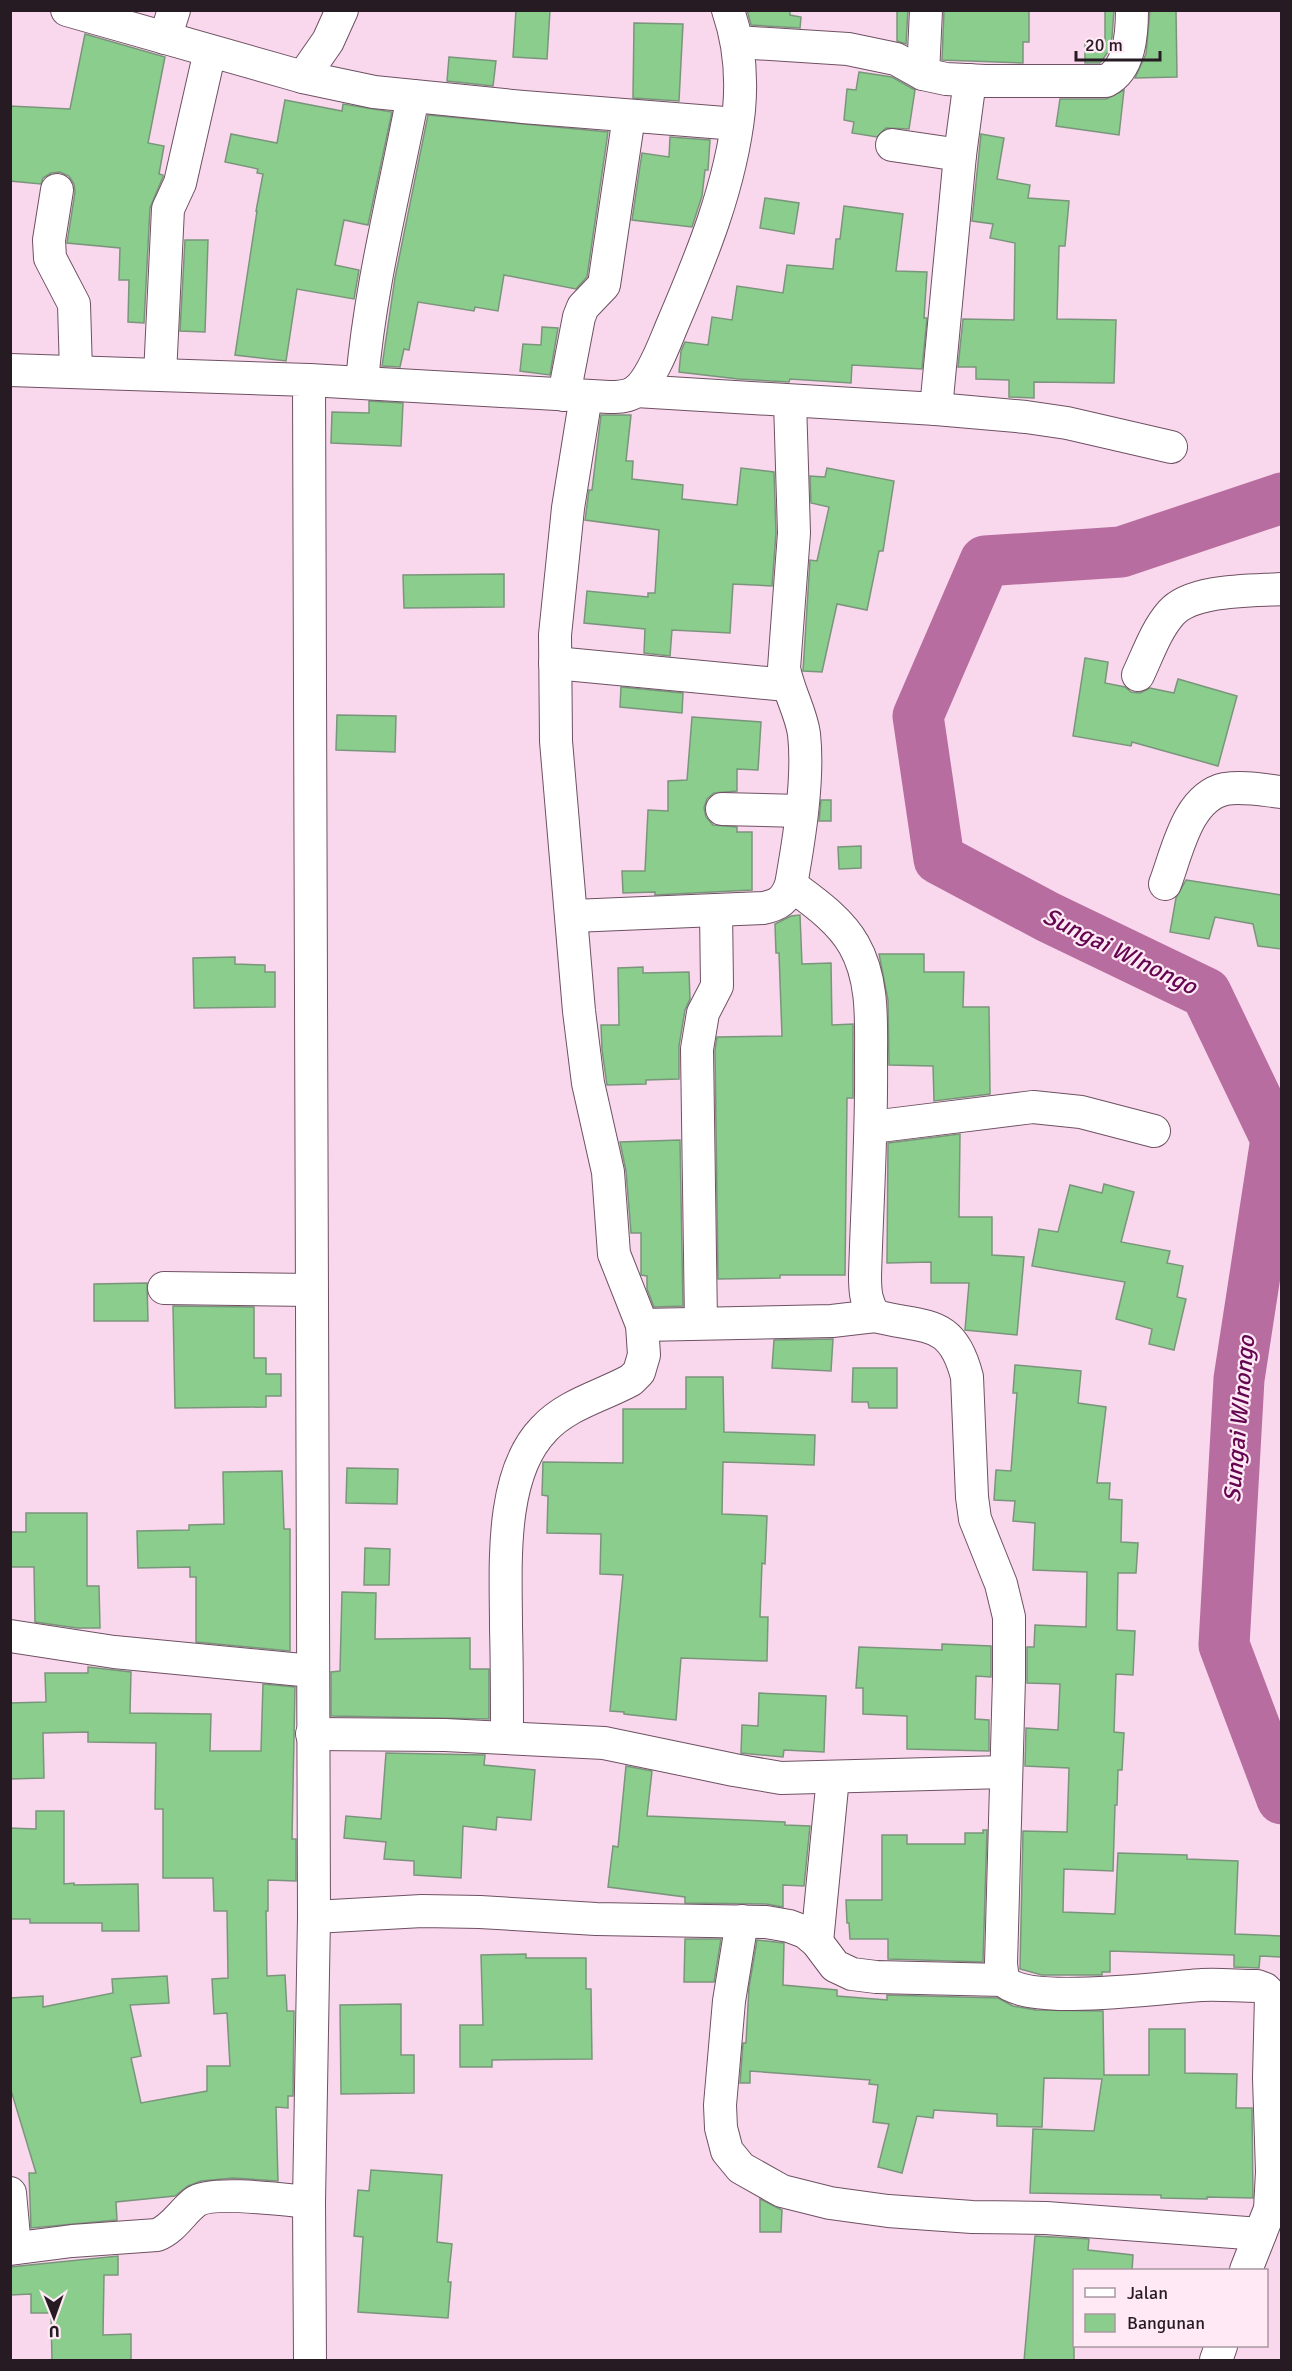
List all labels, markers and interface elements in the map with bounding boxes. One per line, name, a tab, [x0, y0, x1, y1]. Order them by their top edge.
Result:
scale bar	[1076, 24, 1160, 62]
text: 20 m	[1085, 34, 1123, 56]
water label: Sungai WInongo	[1038, 901, 1203, 1002]
water label: Sungai WInongo	[1217, 1333, 1261, 1504]
legend	[1073, 2269, 1268, 2347]
text: Jalan	[1127, 2282, 1168, 2304]
north arrow	[24, 2287, 84, 2347]
text: Bangunan	[1127, 2312, 1205, 2334]
text: U	[49, 2321, 60, 2341]

